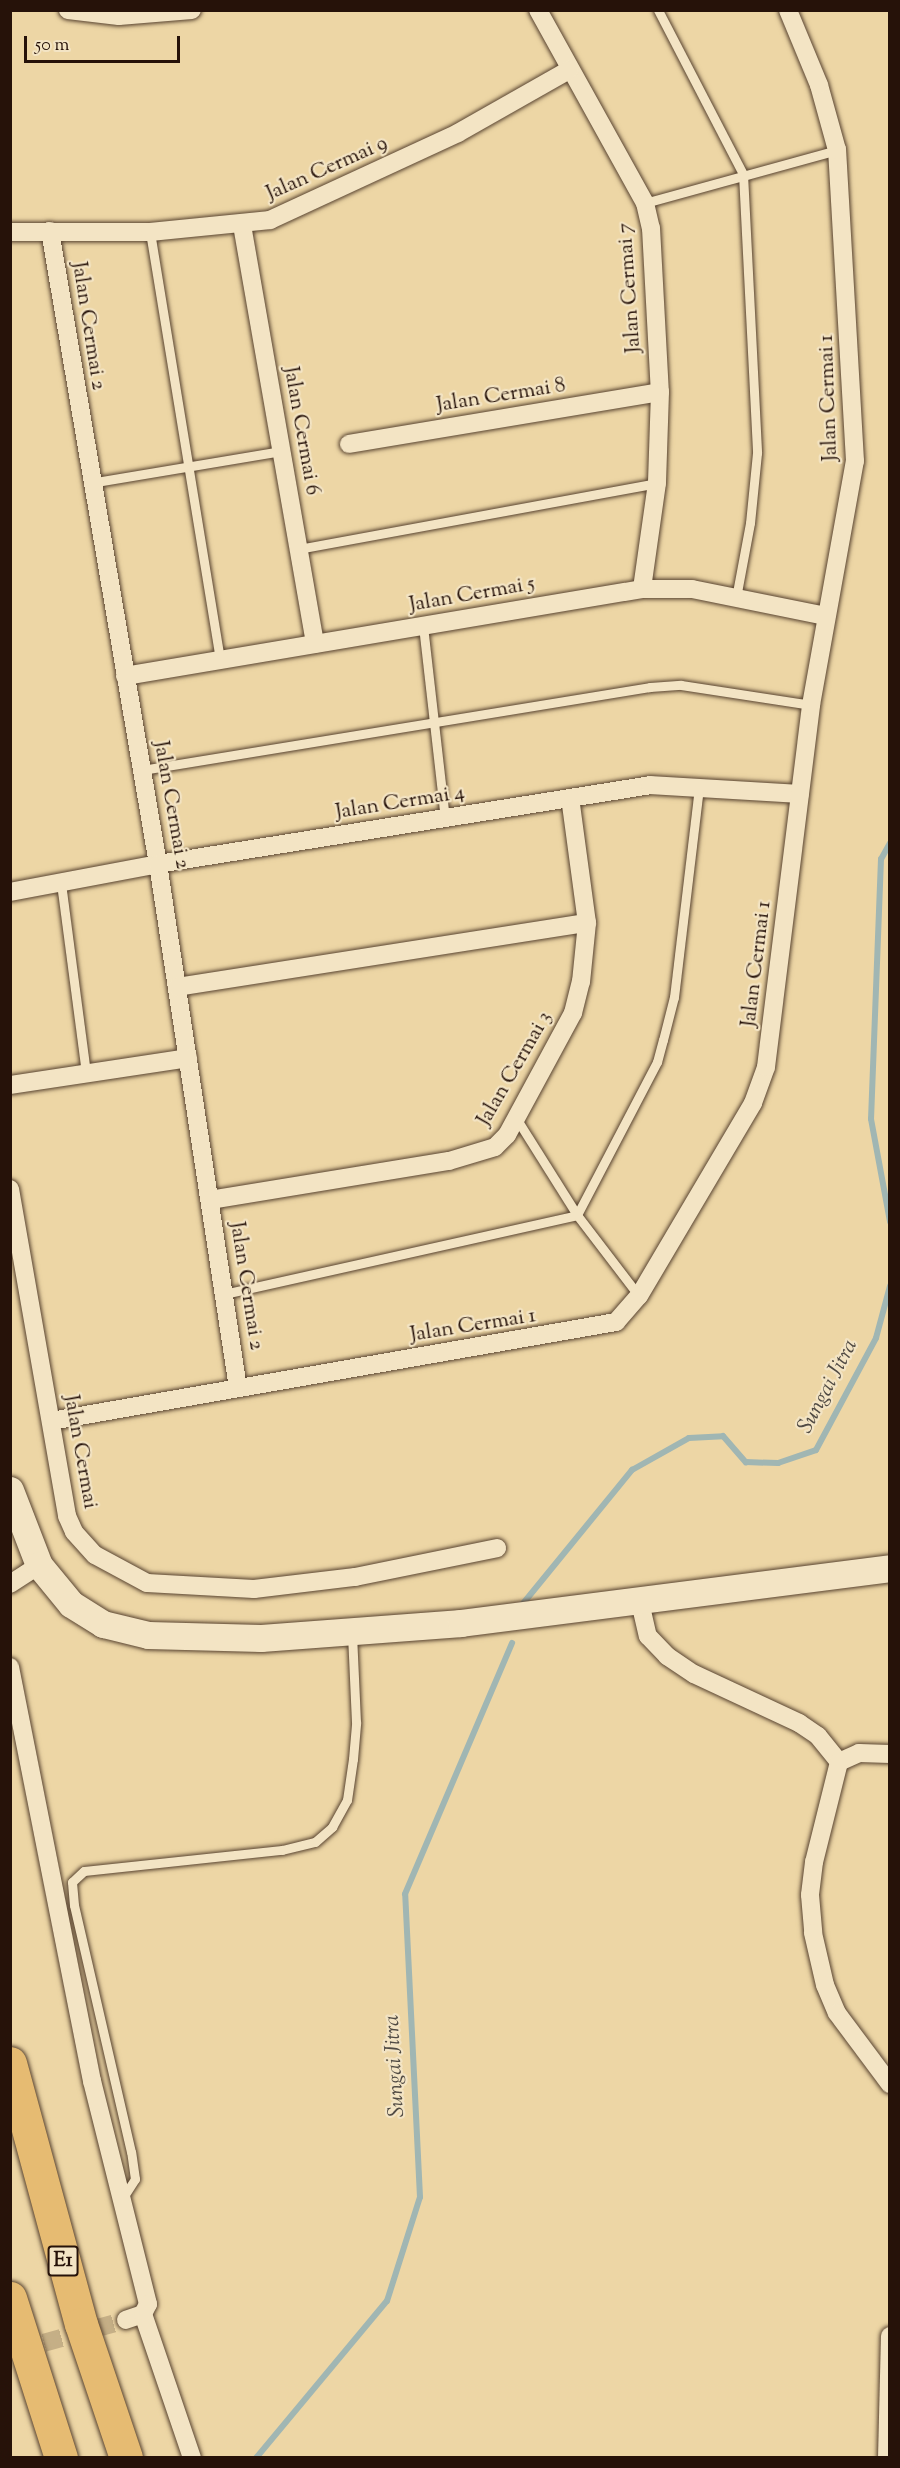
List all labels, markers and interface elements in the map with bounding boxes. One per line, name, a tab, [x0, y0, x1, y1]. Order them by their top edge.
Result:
scale bar	[27, 24, 183, 62]
text: 50 m	[35, 33, 69, 59]
street label: Jalan Cermai 9	[263, 131, 391, 207]
street label: Jalan Cermai 7	[613, 222, 647, 354]
street label: Jalan Cermai 2	[65, 260, 111, 392]
street label: Jalan Cermai 1	[814, 334, 844, 462]
street label: Jalan Cermai 6	[277, 365, 325, 497]
street label: Jalan Cermai 8	[435, 373, 567, 419]
street label: Jalan Cermai 5	[407, 572, 537, 618]
street label: Jalan Cermai 2	[147, 739, 195, 871]
street label: Jalan Cermai 4	[334, 780, 466, 826]
street label: Jalan Cermai 1	[737, 900, 777, 1028]
street label: Jalan Cermai 3	[472, 1007, 558, 1131]
street label: Jalan Cermai 2	[223, 1220, 269, 1352]
street label: Jalan Cermai 1	[408, 1304, 538, 1348]
water label: Sungai Jitra	[793, 1336, 865, 1438]
street label: Jalan Cermai	[58, 1393, 102, 1511]
water label: Sungai Jitra	[380, 2014, 412, 2118]
road number: E1	[46, 2244, 80, 2278]

